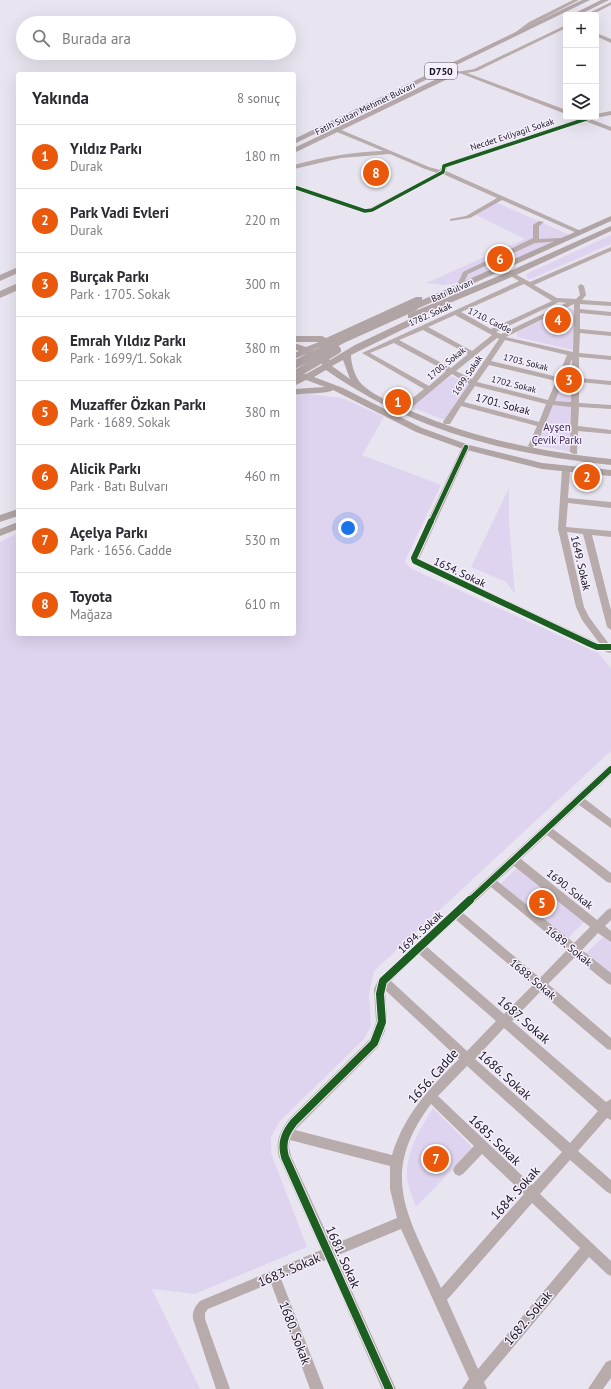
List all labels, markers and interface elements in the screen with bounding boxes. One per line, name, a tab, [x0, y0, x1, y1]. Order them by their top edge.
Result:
map controls	[563, 12, 599, 120]
button: +	[563, 12, 599, 48]
search box	[16, 16, 296, 60]
icon: search	[30, 27, 52, 49]
text: Burada ara	[62, 29, 131, 48]
button: −	[563, 48, 599, 84]
road number: D750	[425, 63, 457, 79]
street label: Fatih Sultan Mehmet Bulvarı	[313, 79, 417, 137]
button: layers	[563, 84, 599, 120]
text: Yakında	[32, 87, 89, 109]
text: 8 sonuç	[237, 90, 280, 107]
street label: Necdet Evliyagil Sokak	[469, 115, 556, 153]
text: Yıldız Parkı	[70, 139, 142, 158]
text: 1	[41, 148, 49, 165]
text: 180 m	[245, 148, 280, 165]
text: Durak	[70, 158, 103, 175]
pin: 8	[363, 158, 389, 188]
text: Park Vadi Evleri	[70, 203, 169, 222]
text: 2	[41, 212, 49, 229]
text: 220 m	[245, 212, 280, 229]
text: Durak	[70, 222, 103, 239]
pin: 6	[487, 244, 513, 274]
text: Burçak Parkı	[70, 267, 149, 286]
text: 3	[41, 276, 49, 293]
text: 300 m	[245, 276, 280, 293]
street label: Batı Bulvarı	[429, 276, 475, 304]
text: Park · 1705. Sokak	[70, 286, 170, 303]
street label: 1782. Sokak	[407, 299, 454, 328]
street label: 1710. Cadde	[466, 305, 514, 335]
pin: 4	[545, 305, 571, 335]
text: Emrah Yıldız Parkı	[70, 331, 186, 350]
text: 4	[41, 340, 49, 357]
text: 380 m	[245, 340, 280, 357]
street label: 1700. Sokak	[425, 344, 468, 382]
text: Park · 1699/1. Sokak	[70, 350, 182, 367]
street label: 1703. Sokak	[502, 351, 550, 373]
street label: 1699. Sokak	[450, 352, 485, 397]
pin: 3	[556, 365, 582, 395]
street label: 1702. Sokak	[490, 373, 538, 395]
pin: 1	[385, 387, 411, 417]
street label: 1701. Sokak	[474, 390, 533, 418]
text: Muzaffer Özkan Parkı	[70, 395, 206, 414]
text: 5	[41, 404, 49, 421]
text: 380 m	[245, 404, 280, 421]
text: Park · 1689. Sokak	[70, 414, 170, 431]
park label: Ayşen Çevik Parkı	[532, 420, 582, 447]
text: Alicik Parkı	[70, 459, 141, 478]
pin: 2	[574, 462, 600, 492]
text: 6	[41, 468, 49, 485]
text: 460 m	[245, 468, 280, 485]
text: Park · Batı Bulvarı	[70, 478, 168, 495]
your location	[338, 518, 358, 538]
text: Açelya Parkı	[70, 523, 148, 542]
text: 7	[41, 532, 49, 549]
text: 530 m	[245, 532, 280, 549]
street label: 1649. Sokak	[568, 534, 594, 593]
text: Park · 1656. Cadde	[70, 542, 172, 559]
street label: 1654. Sokak	[432, 554, 489, 591]
text: Toyota	[70, 587, 112, 606]
text: 8	[41, 596, 49, 613]
text: 610 m	[245, 596, 280, 613]
text: Mağaza	[70, 606, 112, 623]
street label: 1690. Sokak	[544, 866, 597, 913]
pin: 5	[529, 888, 555, 918]
street label: 1694. Sokak	[395, 907, 446, 956]
street label: 1689. Sokak	[543, 923, 596, 970]
street label: 1688. Sokak	[507, 956, 560, 1003]
street label: 1687. Sokak	[494, 992, 555, 1048]
street label: 1656. Cadde	[404, 1045, 462, 1107]
street label: 1686. Sokak	[475, 1046, 536, 1104]
street label: 1685. Sokak	[465, 1111, 525, 1170]
pin: 7	[423, 1144, 449, 1174]
street label: 1684. Sokak	[486, 1162, 544, 1223]
street label: 1681. Sokak	[322, 1223, 365, 1291]
street label: 1683. Sokak	[255, 1249, 324, 1291]
street label: 1682. Sokak	[500, 1287, 556, 1349]
street label: 1680. Sokak	[275, 1299, 315, 1368]

